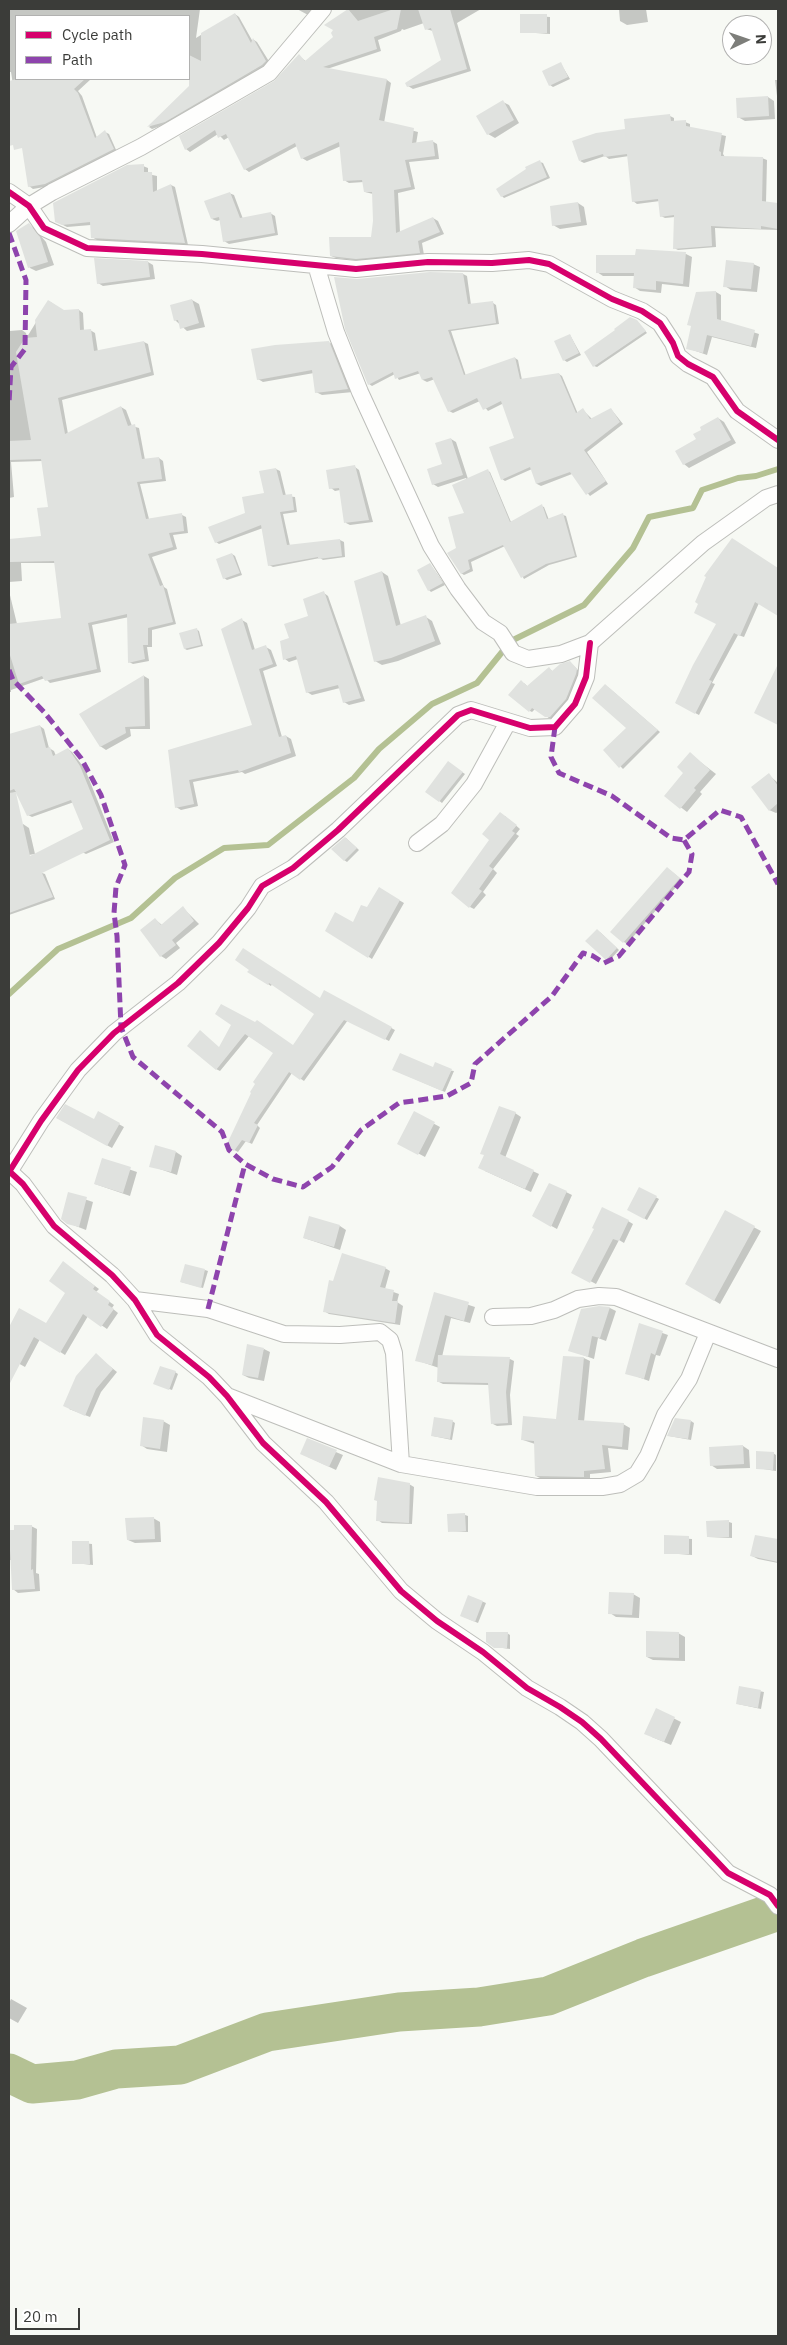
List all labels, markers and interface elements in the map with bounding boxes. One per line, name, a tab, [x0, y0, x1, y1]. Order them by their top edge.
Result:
legend	[15, 15, 190, 80]
north arrow	[722, 15, 772, 65]
text: Cycle path	[62, 25, 133, 44]
text: N	[752, 34, 770, 45]
text: Path	[62, 50, 93, 69]
scale bar	[18, 2298, 82, 2330]
text: 20 m	[23, 2307, 58, 2326]

